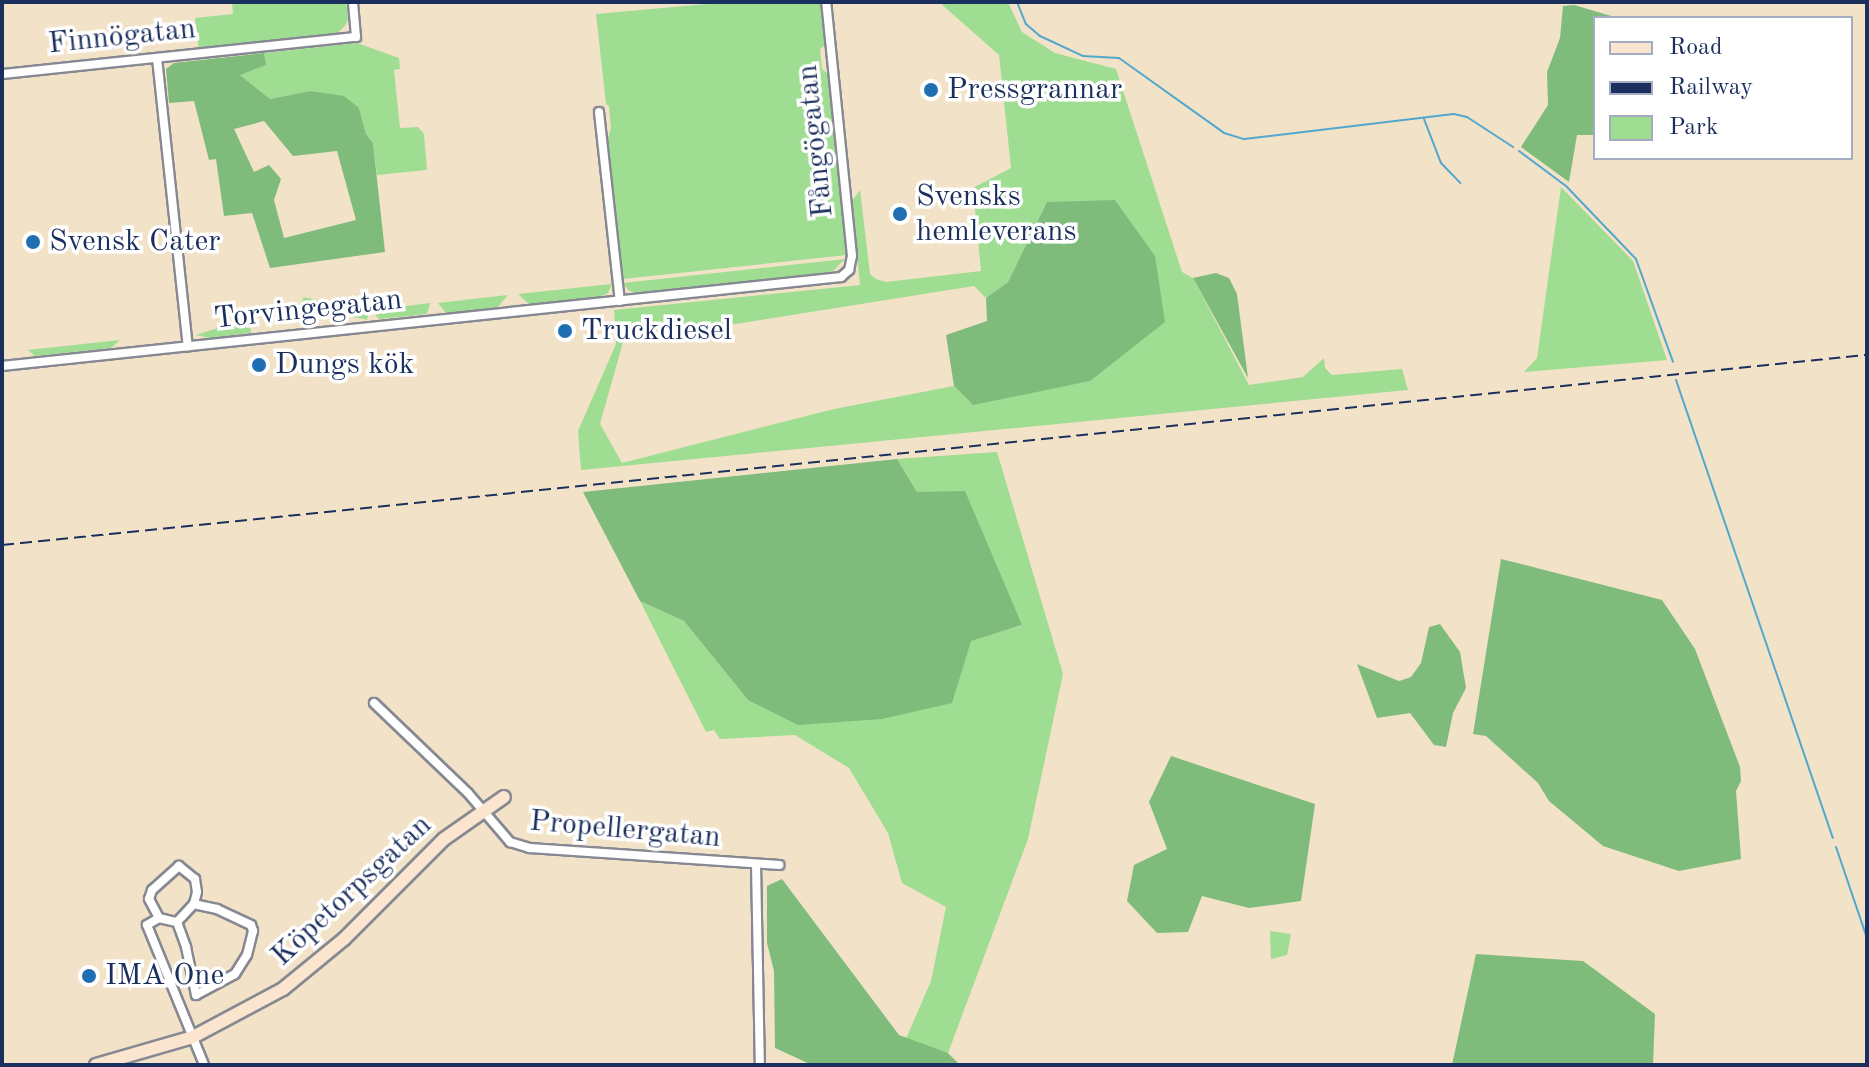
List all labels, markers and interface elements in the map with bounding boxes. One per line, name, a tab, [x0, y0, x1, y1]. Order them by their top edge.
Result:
street label: Finnögatan	[46, 11, 198, 63]
legend	[1593, 16, 1853, 160]
text: Road	[1669, 36, 1722, 60]
street label: Fångögatan	[790, 63, 842, 219]
place label: Pressgrannar	[947, 72, 1122, 108]
text: Railway	[1669, 76, 1753, 100]
marker: Pressgrannar	[922, 81, 940, 99]
text: Park	[1669, 116, 1718, 140]
place label: Svensks hemleverans	[916, 179, 1076, 250]
marker: Svensks hemleverans	[891, 205, 909, 223]
place label: Svensk Cater	[49, 224, 221, 260]
marker: Svensk Cater	[24, 233, 42, 251]
street label: Torvingegatan	[212, 282, 404, 338]
place label: Truckdiesel	[581, 313, 732, 349]
marker: Truckdiesel	[556, 322, 574, 340]
place label: Dungs kök	[275, 347, 414, 383]
marker: Dungs kök	[250, 356, 268, 374]
street label: Propellergatan	[528, 804, 722, 856]
street label: Köpetorpsgatan	[265, 808, 439, 974]
place label: IMA One	[105, 958, 224, 994]
marker: IMA One	[80, 967, 98, 985]

